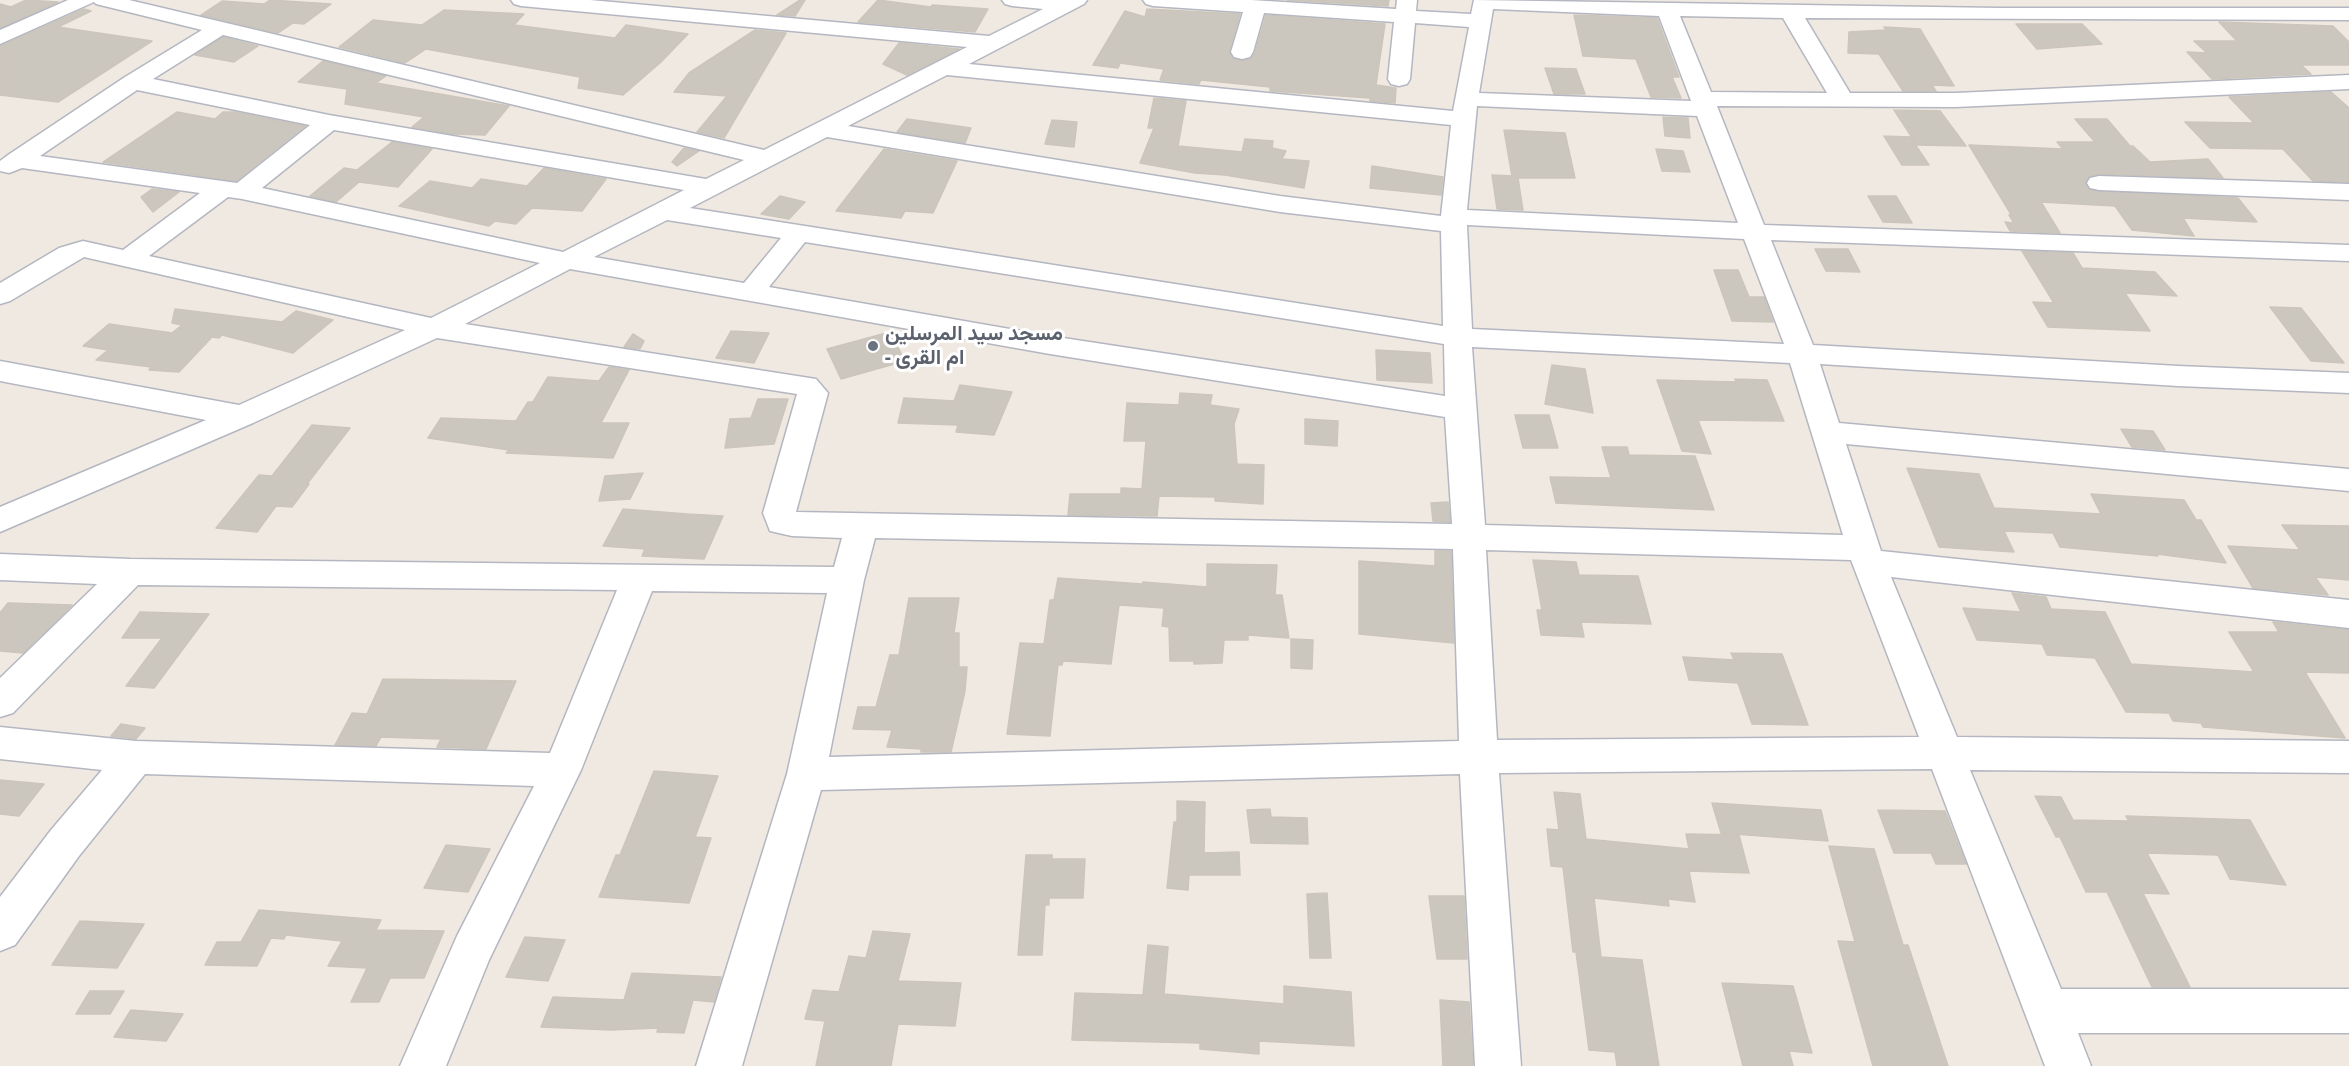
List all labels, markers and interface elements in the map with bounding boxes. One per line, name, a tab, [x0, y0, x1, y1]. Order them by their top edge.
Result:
place label: مسجد سيد المرسلين - ام القرى	[885, 321, 1063, 371]
marker: مسجد سيد المرسلين - ام القرى	[866, 339, 880, 353]

